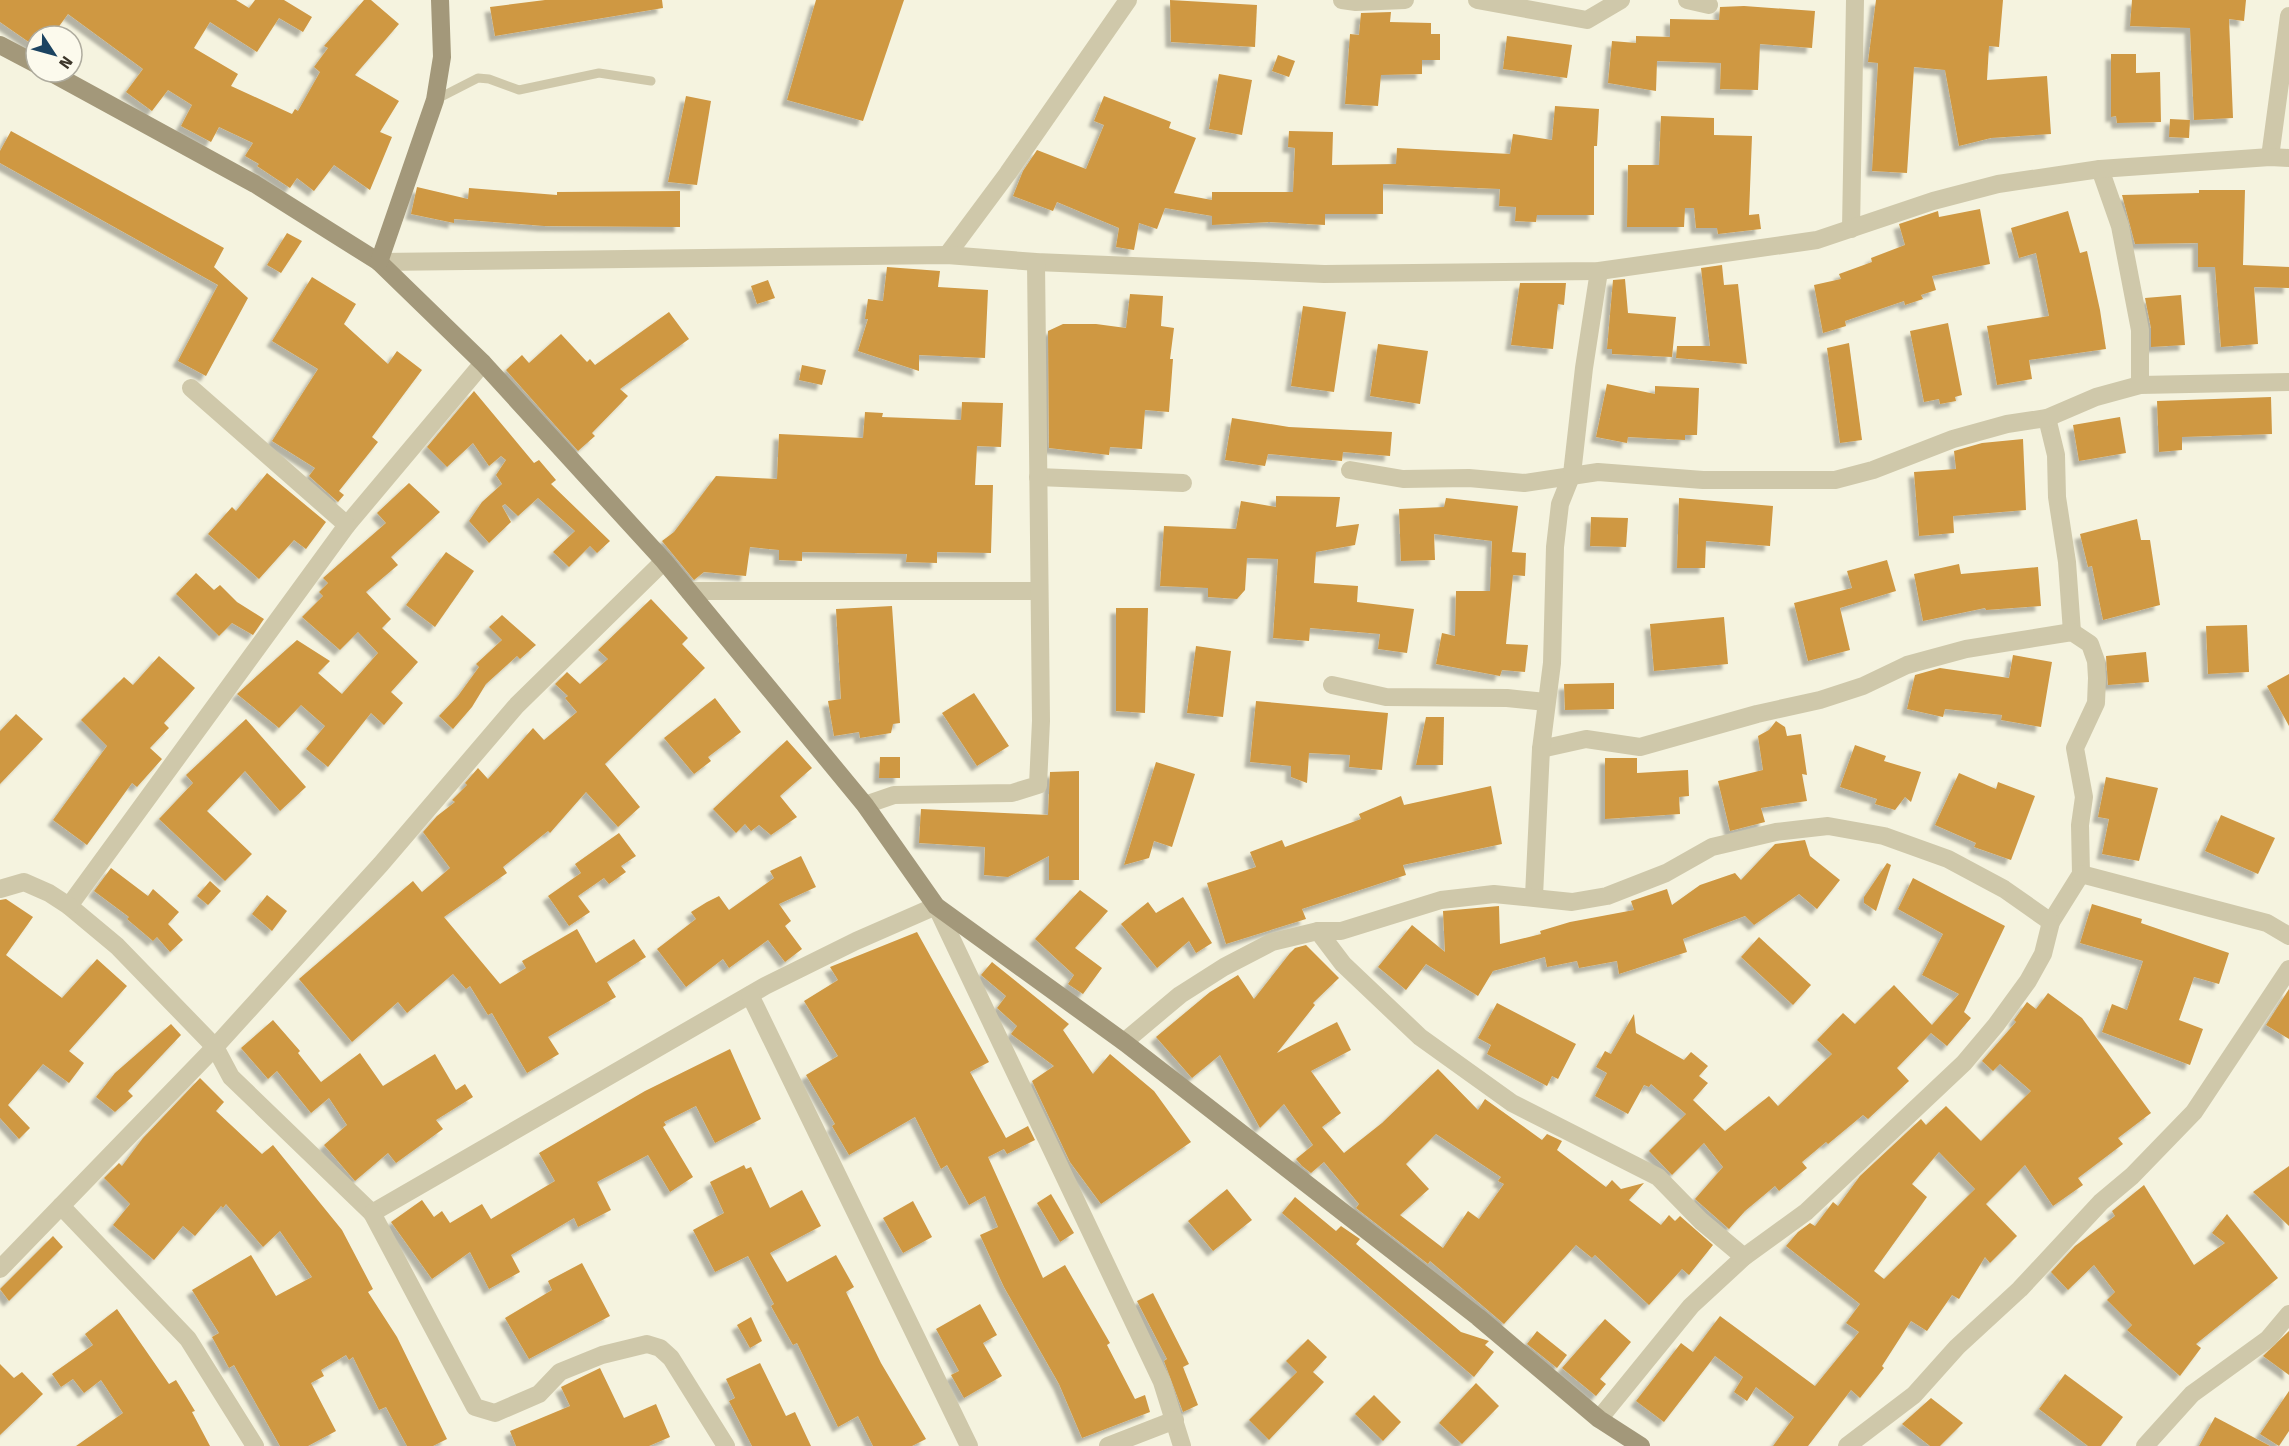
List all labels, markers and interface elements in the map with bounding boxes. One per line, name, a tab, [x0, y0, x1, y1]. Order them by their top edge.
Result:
north arrow	[24, 24, 84, 84]
text: N	[55, 53, 77, 72]

